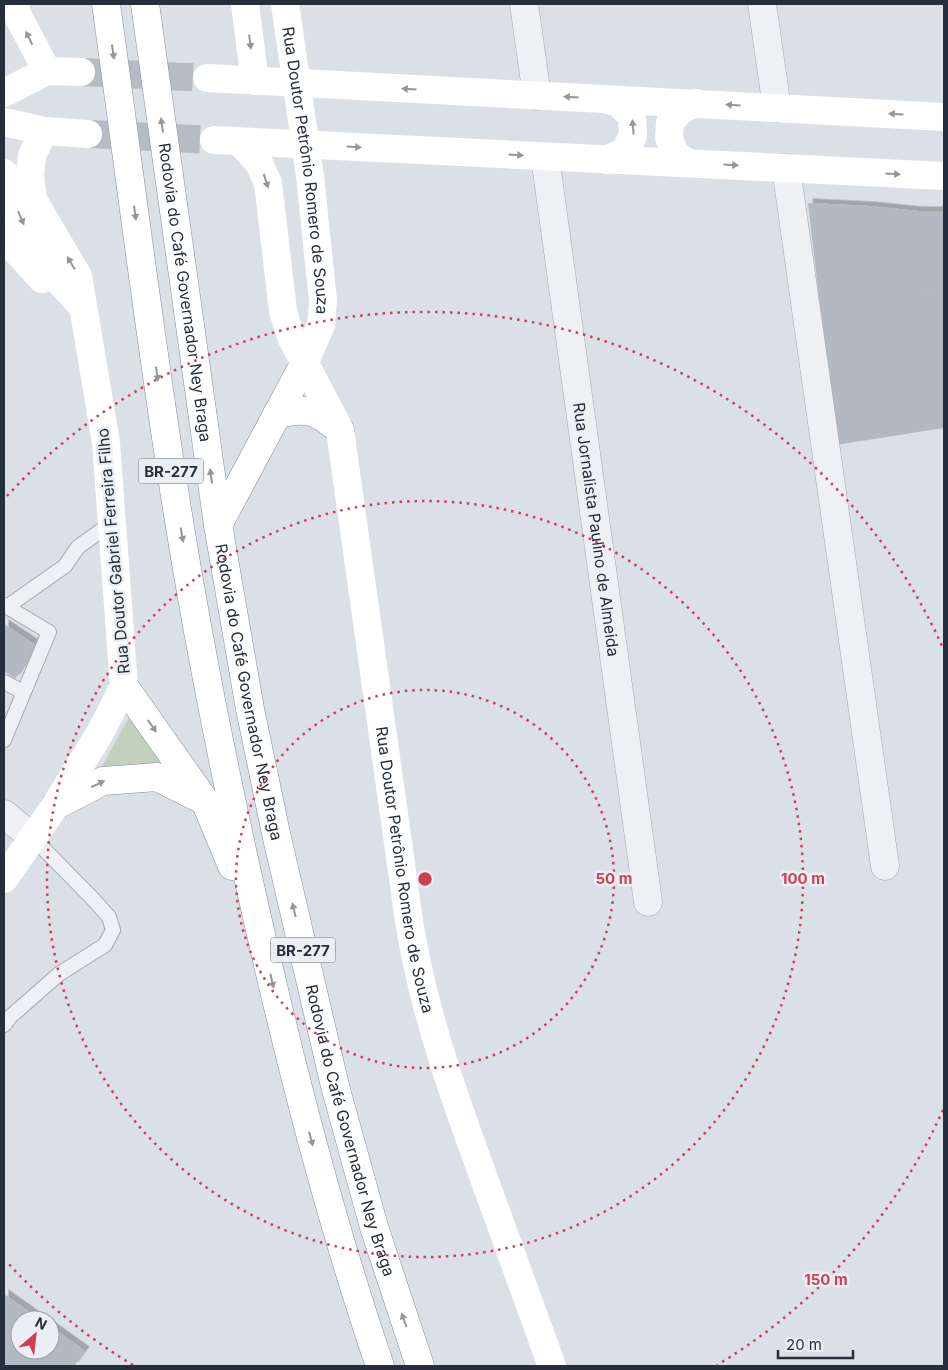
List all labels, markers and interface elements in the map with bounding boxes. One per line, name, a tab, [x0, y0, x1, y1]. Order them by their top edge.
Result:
street label: Rua Doutor Petrônio Romero de Souza	[278, 25, 333, 315]
one-way arrow	[25, 31, 33, 45]
one-way arrow	[246, 35, 254, 51]
one-way arrow	[109, 44, 117, 60]
one-way arrow	[400, 84, 416, 92]
one-way arrow	[563, 93, 579, 101]
one-way arrow	[725, 101, 741, 109]
one-way arrow	[887, 110, 903, 118]
one-way arrow	[158, 117, 166, 133]
one-way arrow	[628, 118, 636, 134]
street label: Rodovia do Café Governador Ney Braga	[155, 141, 216, 443]
one-way arrow	[346, 144, 362, 152]
one-way arrow	[508, 152, 524, 160]
one-way arrow	[723, 162, 739, 170]
one-way arrow	[885, 170, 901, 178]
one-way arrow	[263, 174, 271, 189]
one-way arrow	[131, 205, 139, 221]
one-way arrow	[18, 211, 26, 225]
one-way arrow	[66, 256, 75, 269]
one-way arrow	[153, 366, 161, 382]
street label: Rua Jornalista Paulino de Almeida	[569, 401, 624, 658]
street label: Rua Doutor Gabriel Ferreira Filho	[92, 427, 134, 675]
road number: BR-277	[138, 458, 204, 484]
one-way arrow	[207, 468, 215, 484]
one-way arrow	[178, 527, 186, 543]
street label: Rodovia do Café Governador Ney Braga	[211, 542, 287, 842]
one-way arrow	[147, 719, 157, 733]
street label: Rua Doutor Petrônio Romero de Souza	[372, 725, 439, 1015]
one-way arrow	[91, 780, 105, 788]
text: 50 m	[596, 869, 632, 888]
text: 100 m	[781, 869, 825, 888]
centre of rings	[416, 870, 434, 888]
one-way arrow	[290, 903, 298, 918]
road number: BR-277	[270, 938, 336, 962]
one-way arrow	[268, 974, 276, 989]
street label: Rodovia do Café Governador Ney Braga	[302, 982, 400, 1279]
one-way arrow	[307, 1132, 315, 1147]
text: 150 m	[804, 1270, 848, 1289]
north arrow	[10, 1310, 60, 1360]
one-way arrow	[400, 1312, 408, 1327]
text: N	[33, 1313, 50, 1333]
scale bar	[778, 1328, 853, 1360]
text: 20 m	[786, 1335, 822, 1354]

